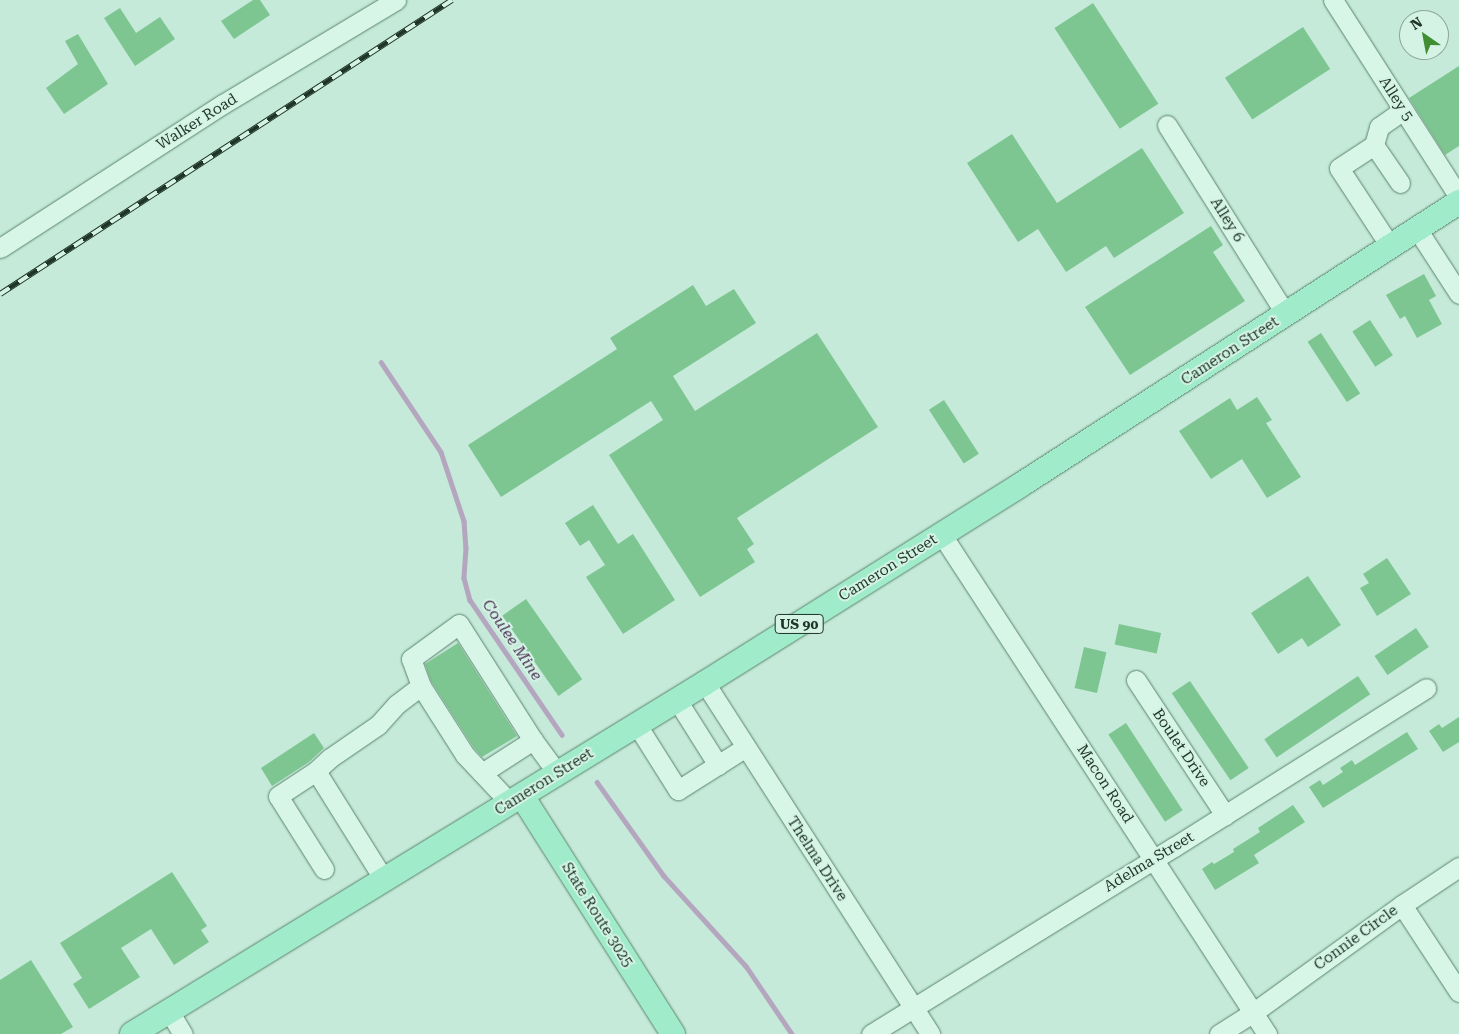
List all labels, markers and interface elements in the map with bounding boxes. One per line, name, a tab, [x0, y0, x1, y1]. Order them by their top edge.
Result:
north arrow	[1399, 10, 1449, 60]
text: N	[1407, 14, 1425, 33]
street label: Alley 5	[1375, 73, 1417, 125]
street label: Walker Road	[153, 90, 241, 154]
street label: Alley 6	[1206, 194, 1248, 246]
street label: Cameron Street	[1178, 313, 1282, 389]
street label: Cameron Street	[836, 531, 940, 605]
water label: Coulee Mine	[478, 596, 546, 684]
road number: US 90	[774, 612, 824, 636]
street label: Boulet Drive	[1148, 706, 1214, 790]
street label: Macon Road	[1073, 741, 1137, 827]
street label: Cameron Street	[492, 745, 596, 819]
street label: Thelma Drive	[783, 813, 851, 905]
street label: Adelma Street	[1101, 828, 1197, 896]
street label: State Route 3025	[558, 859, 636, 971]
street label: Connie Circle	[1311, 902, 1401, 974]

